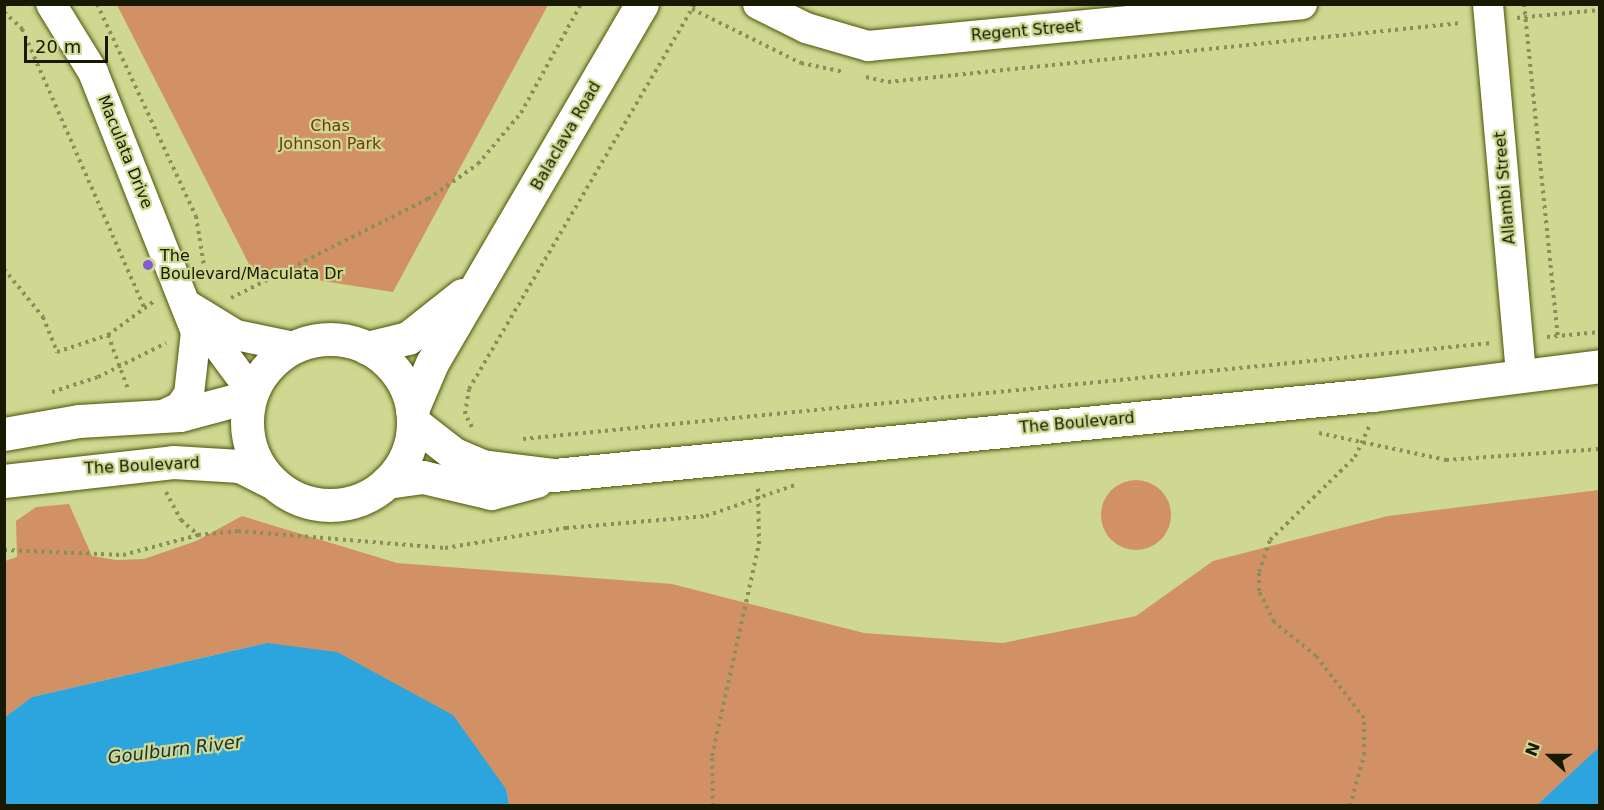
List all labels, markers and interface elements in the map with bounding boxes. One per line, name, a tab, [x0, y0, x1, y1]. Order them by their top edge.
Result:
street label: Regent Street	[970, 17, 1082, 45]
scale bar	[27, 24, 111, 62]
text: 20 m	[35, 36, 81, 57]
street label: Balaclava Road	[527, 78, 605, 194]
street label: Maculata Drive	[94, 92, 156, 212]
park label: Chas Johnson Park	[279, 116, 381, 154]
street label: Allambi Street	[1490, 131, 1520, 245]
place label: The Boulevard/Maculata Dr	[160, 246, 343, 284]
marker: The Boulevard/Maculata Dr	[141, 258, 155, 272]
street label: The Boulevard	[1019, 408, 1135, 438]
street label: The Boulevard	[84, 453, 200, 479]
north arrow	[1520, 726, 1580, 786]
water label: Goulburn River	[107, 731, 243, 769]
text: N	[1521, 740, 1544, 759]

